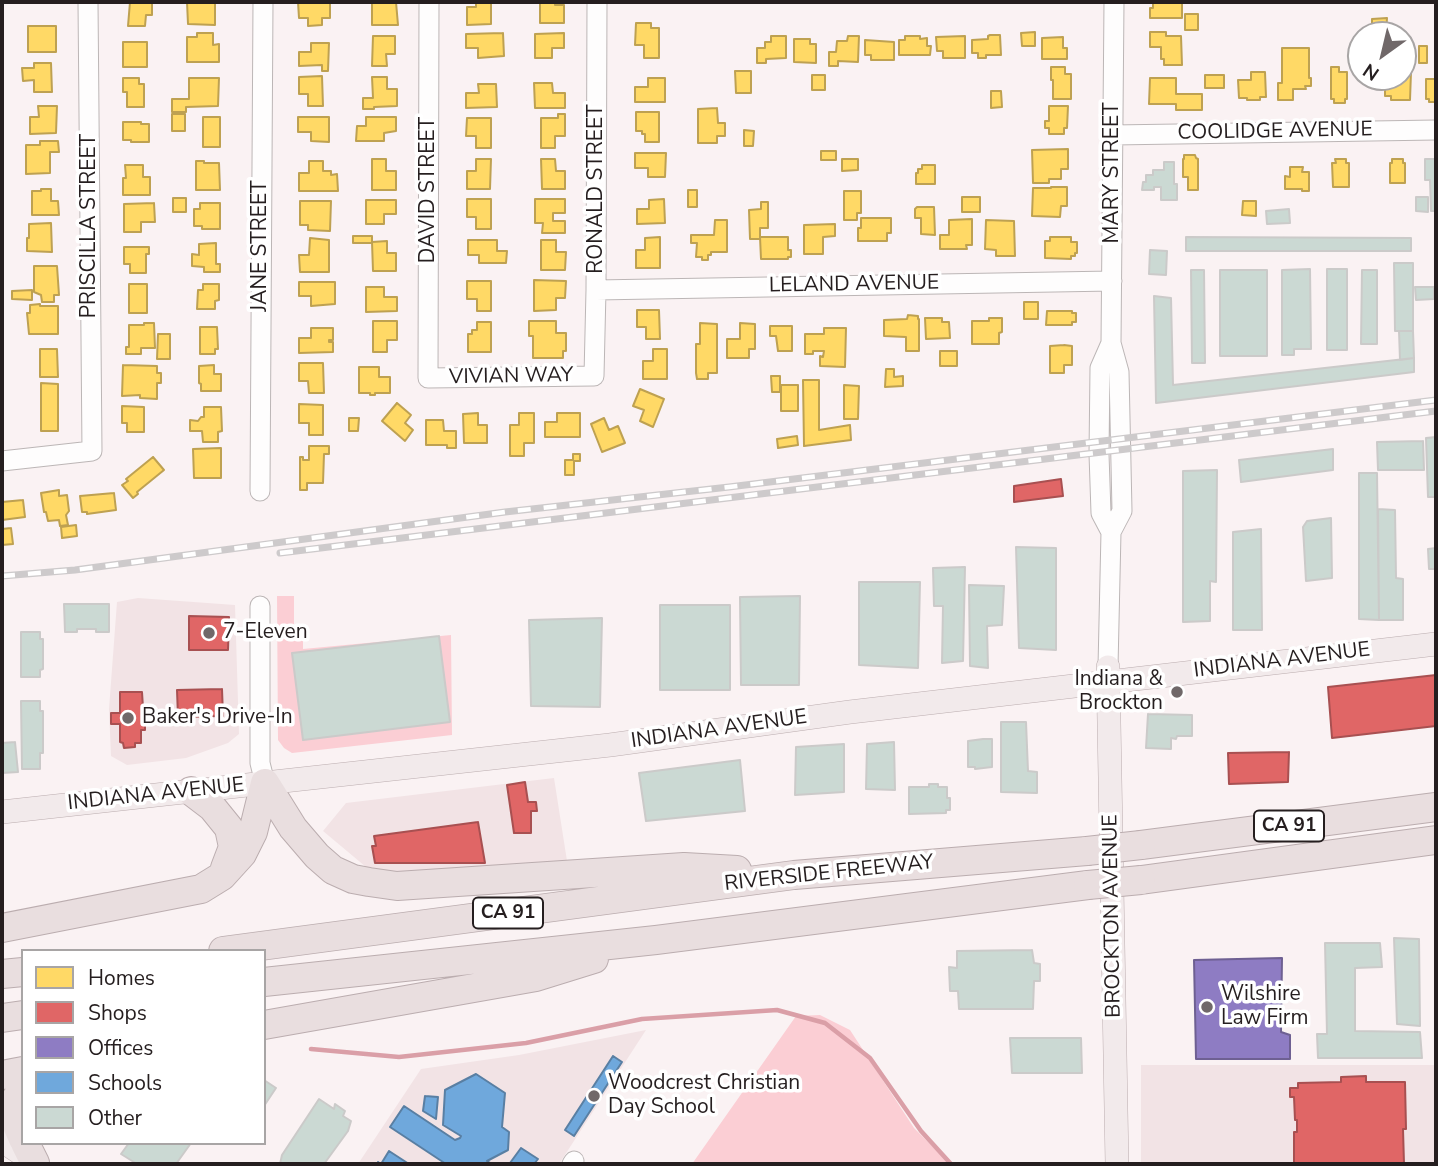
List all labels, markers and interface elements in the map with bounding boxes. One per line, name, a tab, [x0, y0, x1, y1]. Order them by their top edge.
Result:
north arrow	[1347, 21, 1417, 91]
text: N	[1358, 57, 1385, 87]
street label: MARY STREET	[1100, 102, 1126, 244]
street label: RONALD STREET	[584, 104, 610, 274]
street label: DAVID STREET	[416, 117, 442, 263]
street label: COOLIDGE AVENUE	[1177, 118, 1373, 146]
street label: PRISCILLA STREET	[77, 134, 103, 318]
street label: JANE STREET	[248, 180, 274, 312]
street label: LELAND AVENUE	[769, 271, 939, 299]
street label: VIVIAN WAY	[449, 363, 573, 391]
place label: 7-Eleven	[223, 620, 308, 646]
marker: 7-Eleven	[201, 625, 217, 641]
street label: INDIANA AVENUE	[1192, 638, 1372, 684]
place label: Indiana & Brockton	[1074, 667, 1163, 717]
marker: Indiana & Brockton	[1169, 684, 1185, 700]
place label: Baker's Drive-In	[142, 705, 293, 731]
street label: INDIANA AVENUE	[629, 705, 809, 755]
marker: Baker's Drive-In	[120, 710, 136, 726]
street label: INDIANA AVENUE	[66, 773, 246, 817]
road number: CA 91	[1254, 810, 1324, 842]
street label: BROCKTON AVENUE	[1099, 814, 1127, 1018]
street label: RIVERSIDE FREEWAY	[723, 850, 935, 898]
road number: CA 91	[473, 897, 543, 928]
legend	[21, 949, 266, 1145]
text: Homes	[88, 964, 155, 992]
place label: Wilshire Law Firm	[1221, 982, 1308, 1032]
text: Shops	[88, 999, 147, 1027]
marker: Wilshire Law Firm	[1199, 999, 1215, 1015]
text: Offices	[88, 1034, 153, 1062]
text: Schools	[88, 1069, 162, 1097]
place label: Woodcrest Christian Day School	[608, 1071, 800, 1121]
marker: Woodcrest Christian Day School	[586, 1088, 602, 1104]
text: Other	[88, 1104, 142, 1132]

